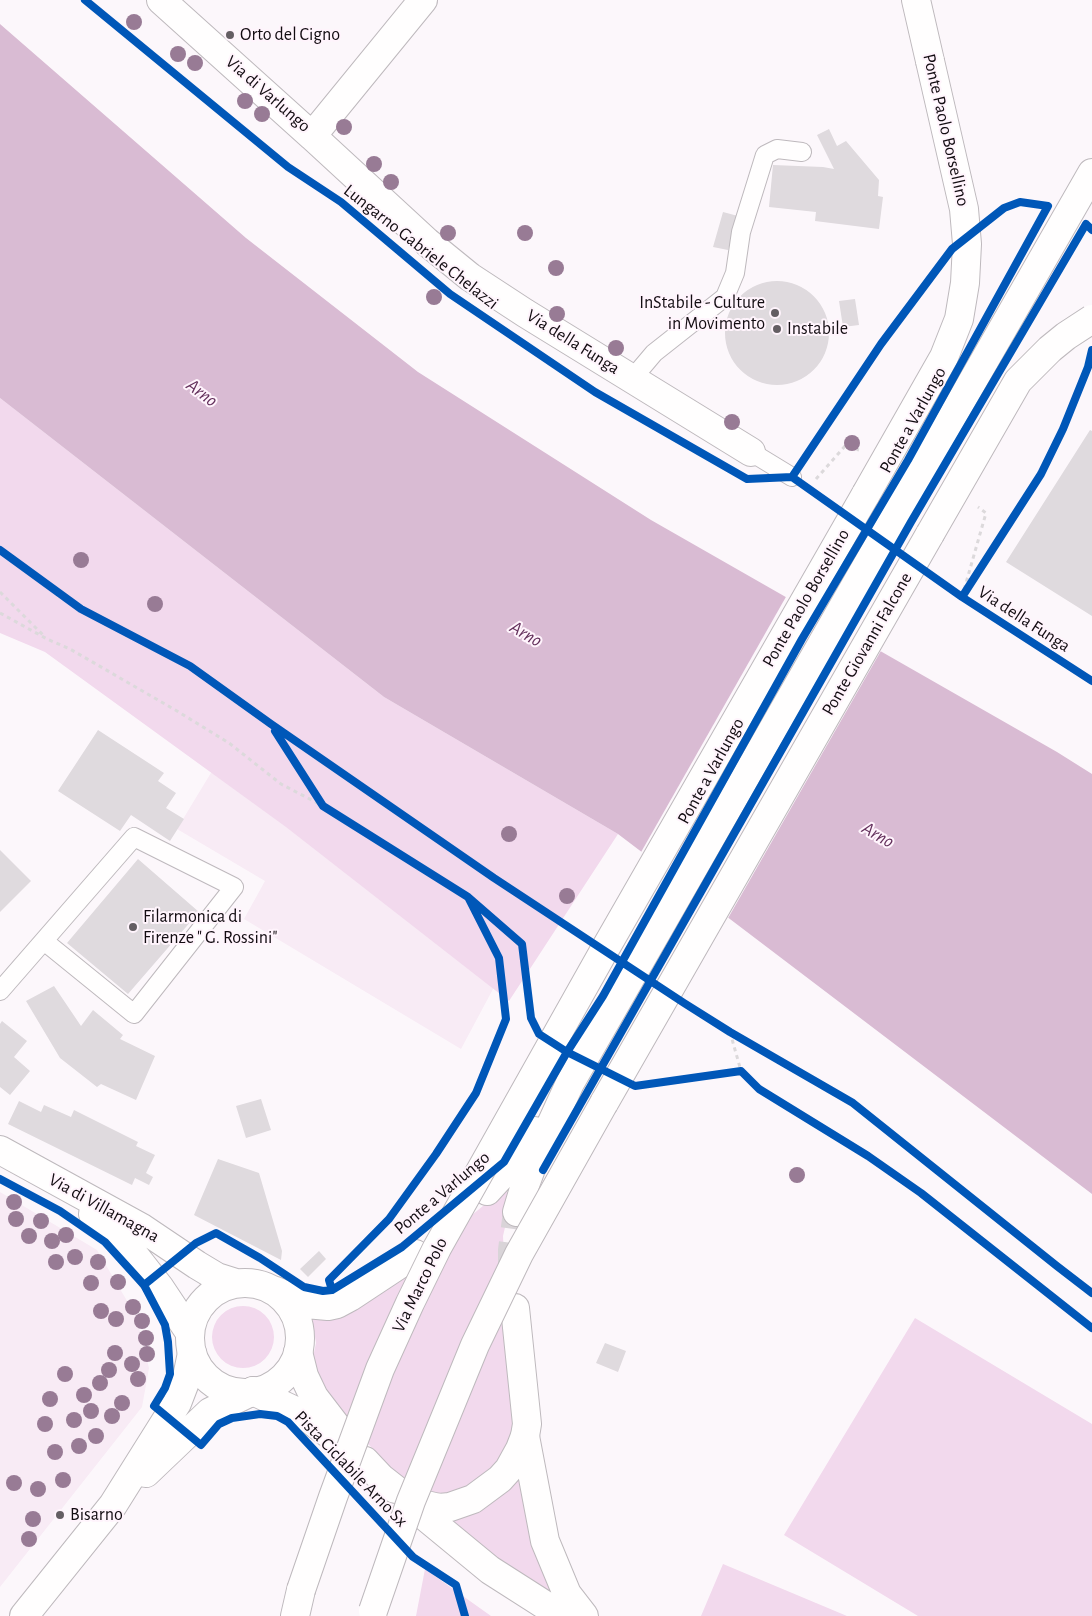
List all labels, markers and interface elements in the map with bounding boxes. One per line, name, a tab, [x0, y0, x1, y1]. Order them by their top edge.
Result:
place label: Orto del Cigno	[240, 24, 340, 46]
marker: Orto del Cigno	[224, 29, 236, 41]
street label: Via di Varlungo	[221, 51, 315, 137]
street label: Ponte Paolo Borsellino	[918, 52, 974, 208]
street label: Lungarno Gabriele Chelazzi	[339, 180, 503, 314]
place label: InStabile - Culture in Movimento	[639, 292, 765, 334]
street label: Via della Funga	[522, 305, 624, 379]
marker: InStabile - Culture in Movimento	[769, 307, 781, 319]
place label: Instabile	[787, 318, 848, 340]
marker: Instabile	[771, 323, 783, 335]
street label: Ponte a Varlungo	[875, 363, 951, 477]
water label: Arno	[182, 374, 222, 412]
street label: Ponte Paolo Borsellino	[758, 525, 854, 671]
street label: Ponte Giovanni Falcone	[817, 569, 917, 719]
street label: Via della Funga	[974, 581, 1074, 657]
water label: Arno	[506, 616, 546, 652]
street label: Ponte a Varlungo	[673, 714, 749, 828]
water label: Arno	[858, 817, 898, 853]
place label: Filarmonica di Firenze " G. Rossini"	[143, 906, 277, 949]
marker: Filarmonica di Firenze " G. Rossini"	[127, 921, 139, 933]
street label: Ponte a Varlungo	[390, 1147, 494, 1239]
street label: Via di Villamagna	[45, 1169, 163, 1247]
street label: Via Marco Polo	[388, 1234, 452, 1336]
street label: Pista Ciclabile Arno Sx	[290, 1406, 412, 1532]
place label: Bisarno	[70, 1504, 123, 1526]
marker: Bisarno	[54, 1509, 66, 1521]

